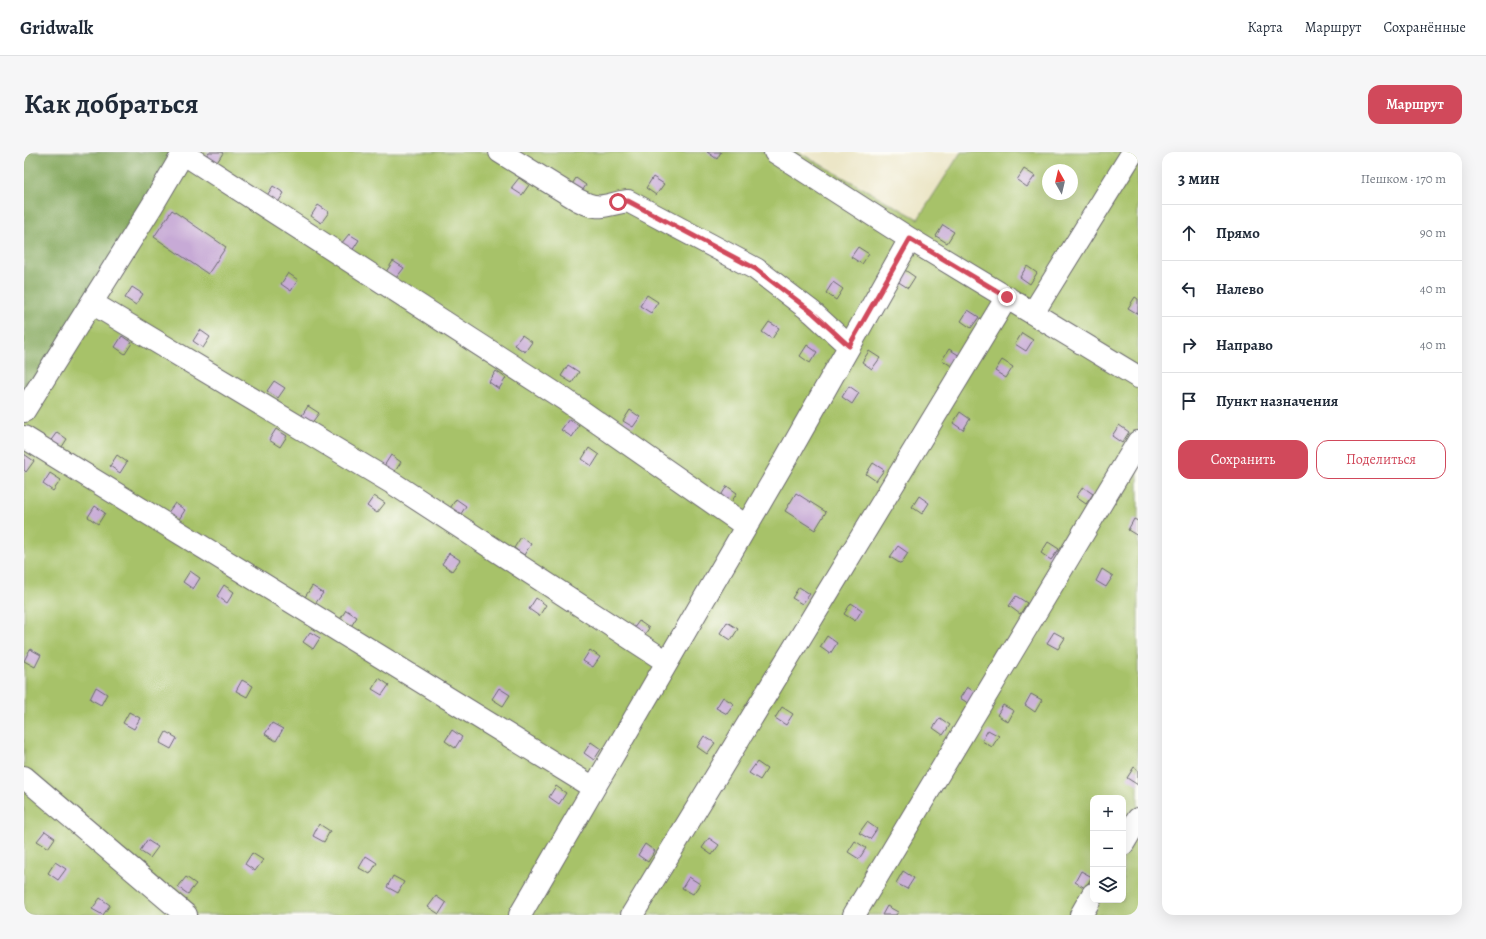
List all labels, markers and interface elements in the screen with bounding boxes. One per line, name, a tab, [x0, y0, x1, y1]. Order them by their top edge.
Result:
text: Gridwalk	[20, 15, 93, 41]
text: Карта	[1248, 18, 1283, 37]
text: Маршрут	[1305, 18, 1361, 37]
text: Сохранённые	[1383, 18, 1466, 37]
text: Как добраться	[24, 85, 199, 123]
button: Маршрут	[1368, 85, 1462, 124]
north arrow	[1042, 164, 1078, 200]
text: 3 мин	[1178, 167, 1220, 190]
text: Пешком · 170 m	[1361, 170, 1446, 187]
route start	[609, 193, 627, 211]
icon: ahead	[1178, 222, 1200, 244]
text: Прямо	[1216, 223, 1260, 243]
text: 90 m	[1420, 224, 1446, 241]
icon: left	[1178, 278, 1200, 300]
text: Налево	[1216, 279, 1264, 299]
text: 40 m	[1420, 280, 1446, 297]
route end	[998, 288, 1016, 306]
icon: right	[1178, 334, 1200, 356]
text: Направо	[1216, 335, 1273, 355]
text: 40 m	[1420, 336, 1446, 353]
icon: arrive	[1178, 390, 1200, 412]
text: Пункт назначения	[1216, 391, 1338, 411]
button: Сохранить	[1178, 440, 1308, 479]
button: Поделиться	[1316, 440, 1446, 479]
map controls	[1090, 795, 1126, 903]
button: +	[1090, 795, 1126, 831]
button: −	[1090, 831, 1126, 867]
button: layers	[1090, 867, 1126, 903]

